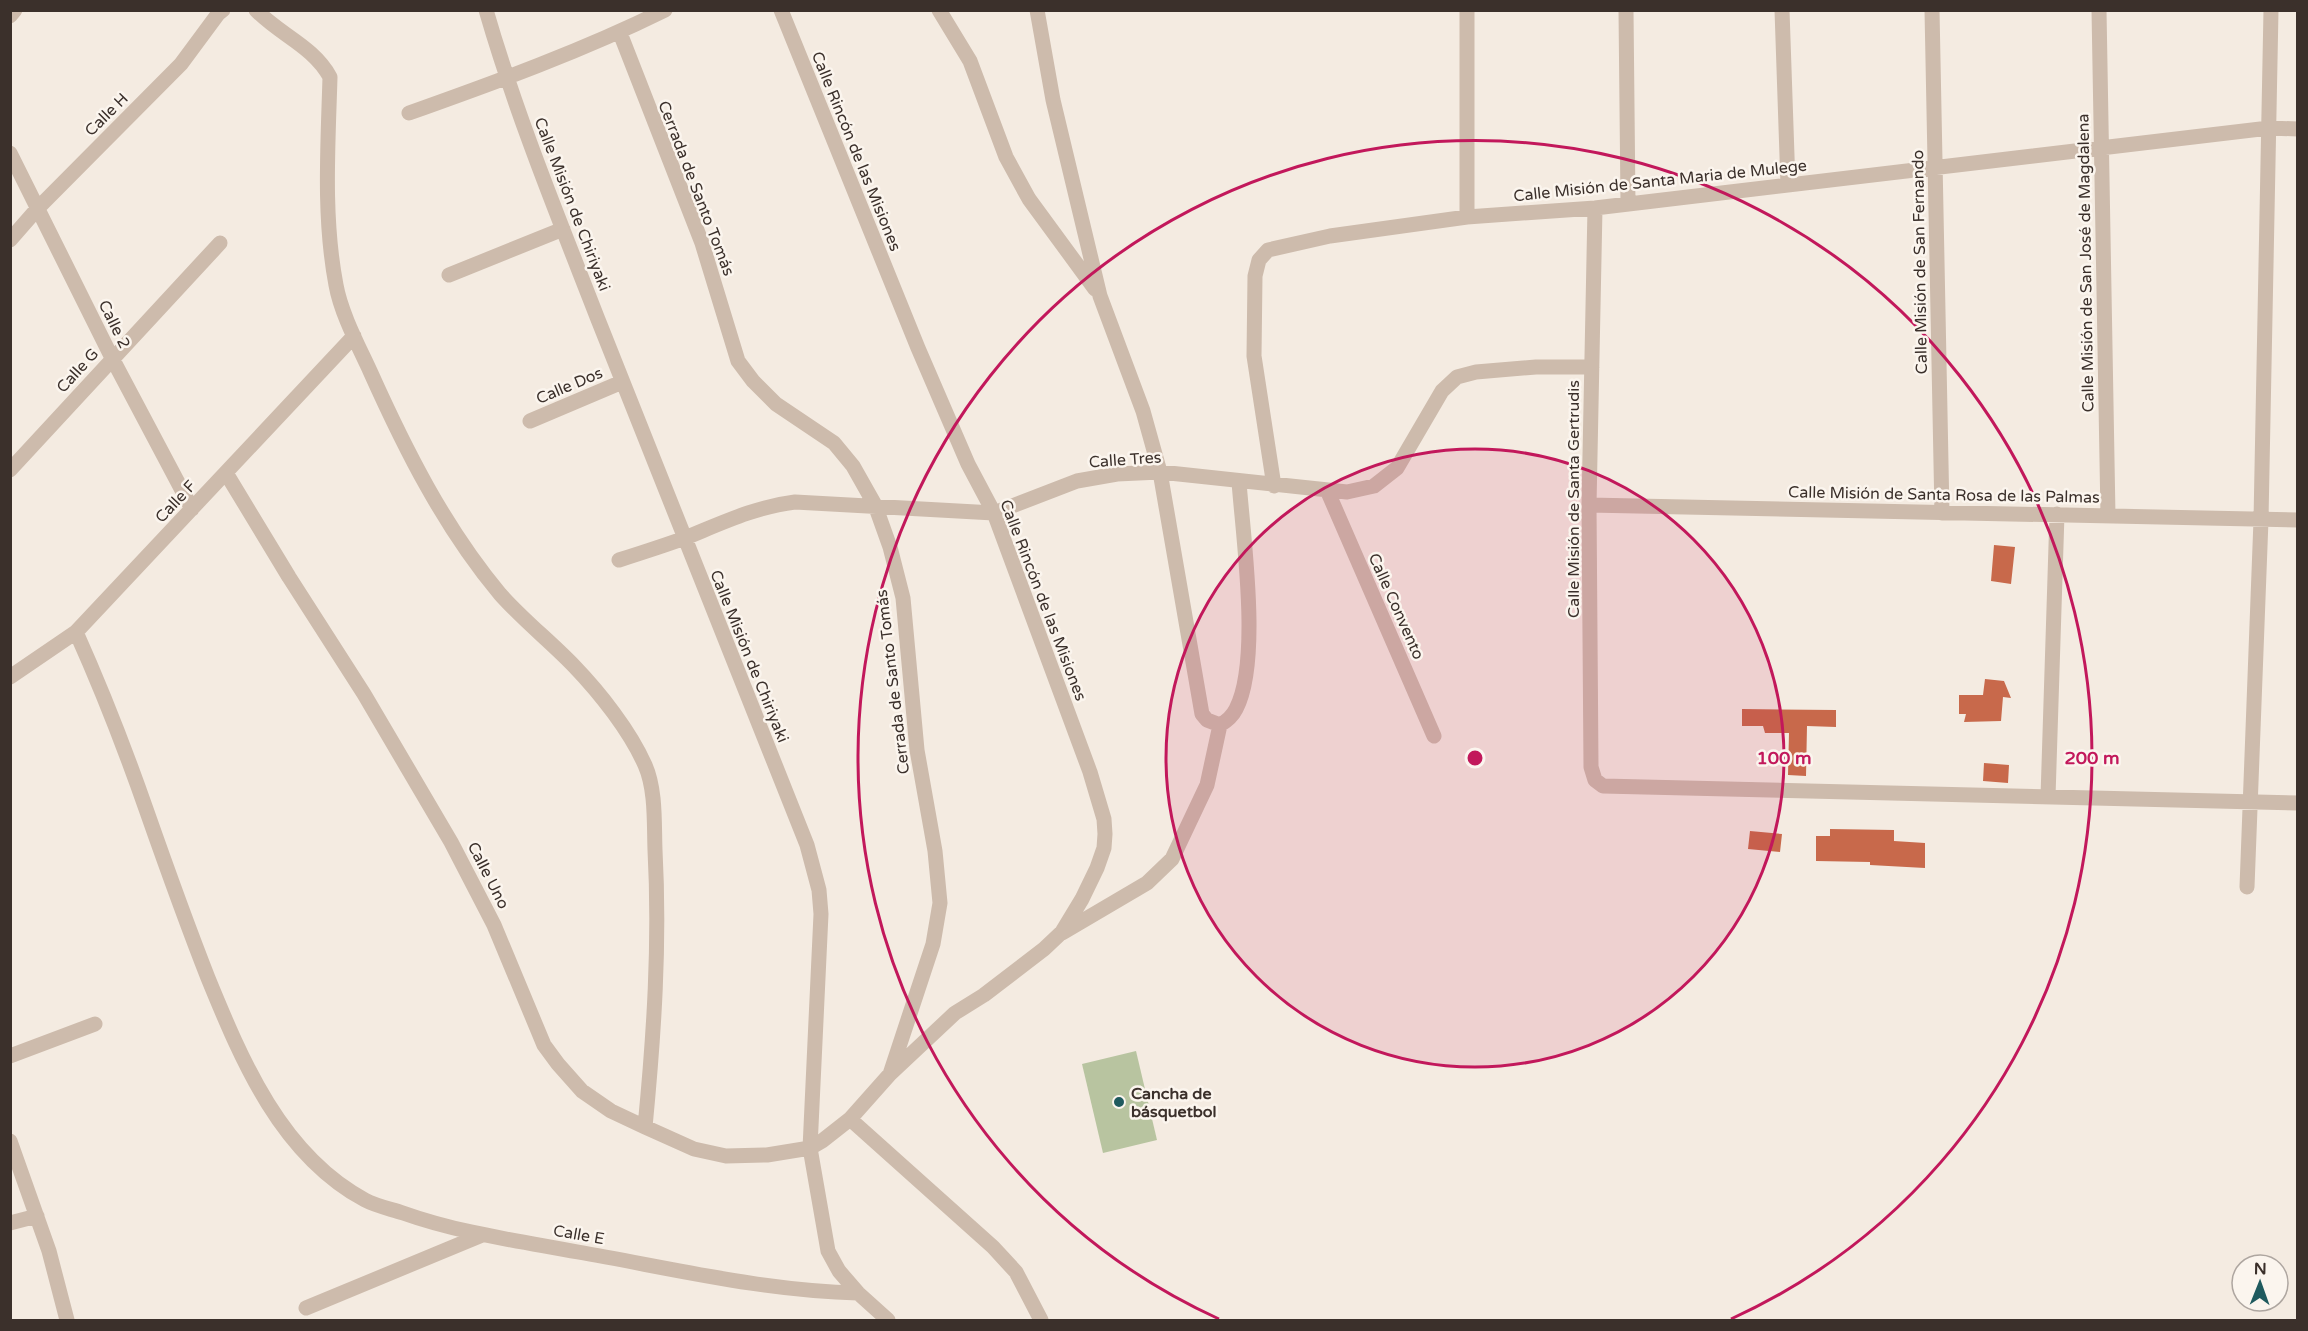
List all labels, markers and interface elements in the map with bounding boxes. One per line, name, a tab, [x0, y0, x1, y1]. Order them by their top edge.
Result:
street label: Calle Rincón de las Misiones	[807, 49, 905, 254]
street label: Calle H	[81, 89, 133, 141]
street label: Cerrada de Santo Tomás	[653, 98, 739, 279]
street label: Calle Misión de San José de Magdalena	[2073, 113, 2099, 413]
street label: Calle Misión de Chiriyaki	[530, 115, 614, 294]
street label: Calle Misión de San Fernando	[1908, 150, 1932, 374]
street label: Calle Misión de Santa Maria de Mulege	[1512, 156, 1808, 206]
street label: Calle 2	[94, 297, 134, 352]
street label: Calle G	[52, 344, 103, 397]
street label: Calle Dos	[533, 363, 606, 409]
street label: Calle Misión de Santa Gertrudis	[1564, 380, 1584, 618]
street label: Calle Tres	[1088, 447, 1162, 473]
street label: Calle F	[151, 476, 201, 527]
street label: Calle Misión de Santa Rosa de las Palmas	[1788, 482, 2100, 508]
street label: Calle Rincón de las Misiones	[995, 497, 1091, 704]
street label: Calle Convento	[1364, 550, 1428, 663]
street label: Calle Misión de Chiriyaki	[705, 567, 793, 746]
street label: Cerrada de Santo Tomás	[872, 588, 914, 775]
text: 100 m	[1756, 747, 1812, 769]
text: 200 m	[2064, 747, 2120, 769]
centre of rings	[1465, 748, 1485, 768]
street label: Calle Uno	[463, 839, 514, 912]
place label: Cancha de básquetbol	[1131, 1084, 1217, 1122]
marker: Cancha de básquetbol	[1112, 1095, 1126, 1109]
street label: Calle E	[552, 1221, 606, 1249]
north arrow	[2230, 1253, 2290, 1313]
text: N	[2254, 1259, 2267, 1279]

